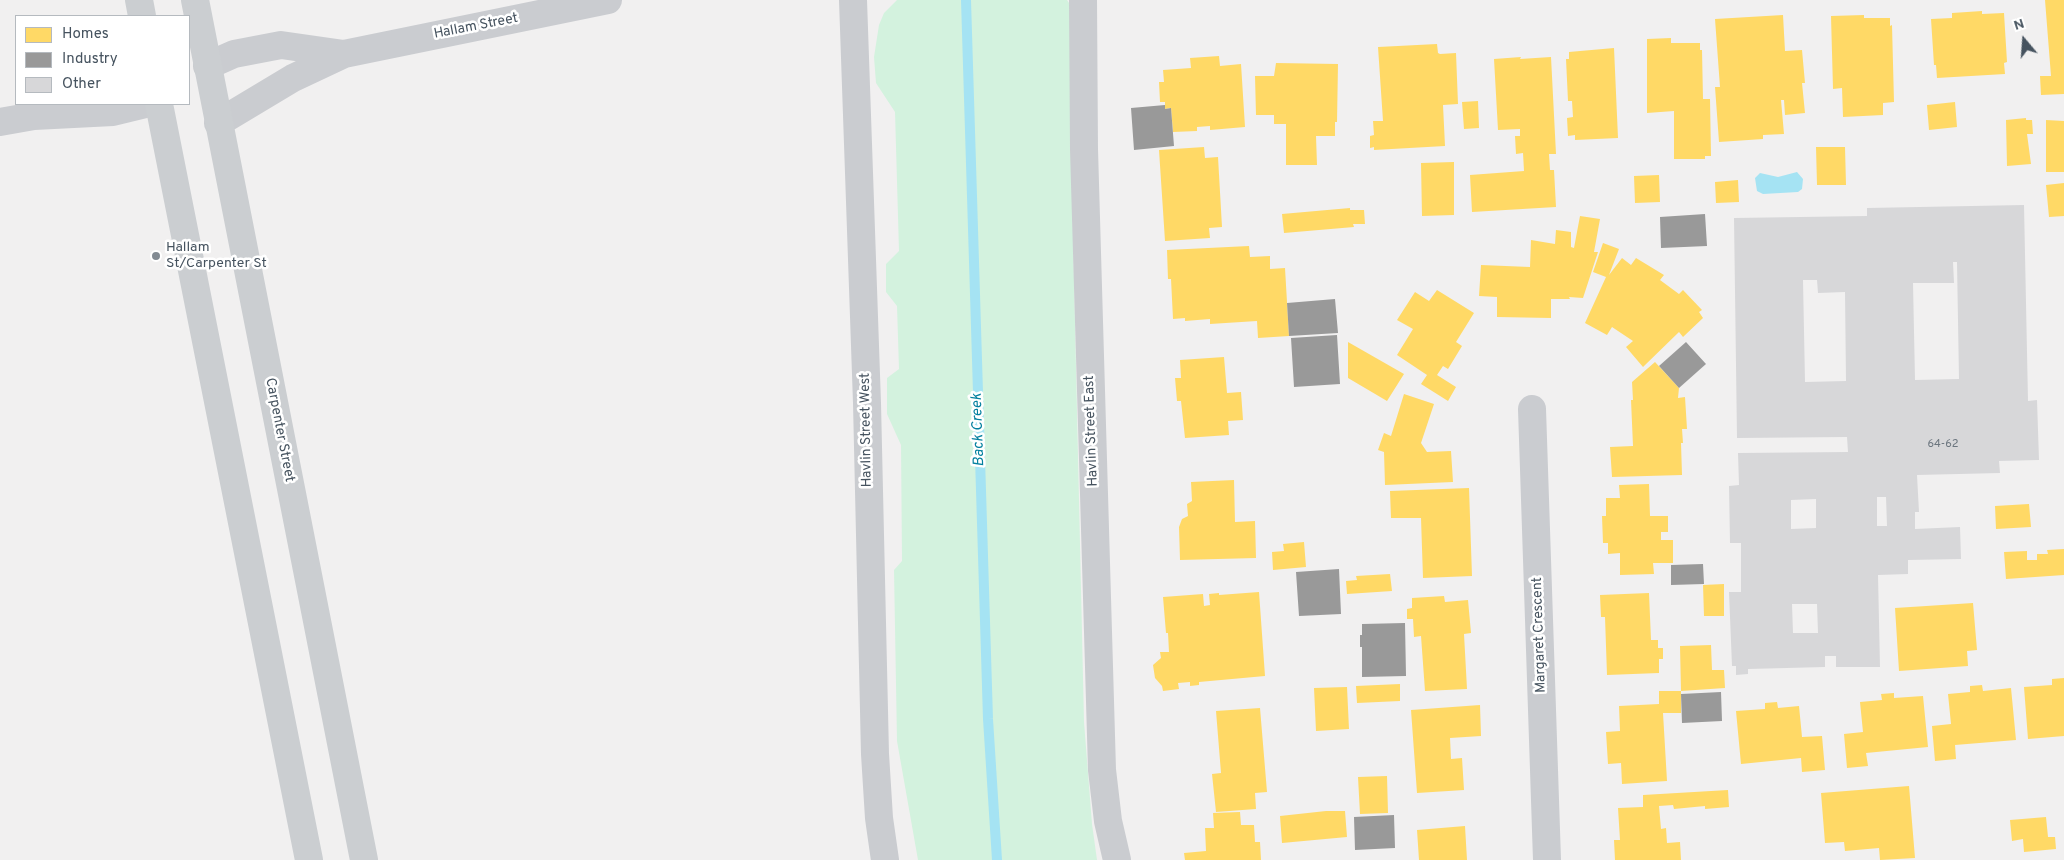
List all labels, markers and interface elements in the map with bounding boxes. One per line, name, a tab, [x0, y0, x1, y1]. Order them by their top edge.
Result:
street label: Hallam Street	[433, 11, 519, 43]
legend	[15, 15, 190, 105]
north arrow	[1999, 15, 2049, 65]
text: N	[2012, 16, 2027, 35]
text: Homes	[62, 25, 109, 44]
text: Industry	[62, 50, 118, 69]
text: Other	[62, 75, 101, 94]
place label: Hallam St/Carpenter St	[166, 240, 267, 272]
marker: Hallam St/Carpenter St	[150, 250, 162, 262]
street label: Havlin Street West	[858, 373, 876, 487]
street label: Havlin Street East	[1082, 375, 1102, 487]
street label: Carpenter Street	[261, 377, 297, 483]
water label: Back Creek	[969, 393, 989, 467]
house number: 64-62	[1927, 438, 1959, 452]
street label: Margaret Crescent	[1530, 577, 1550, 693]

